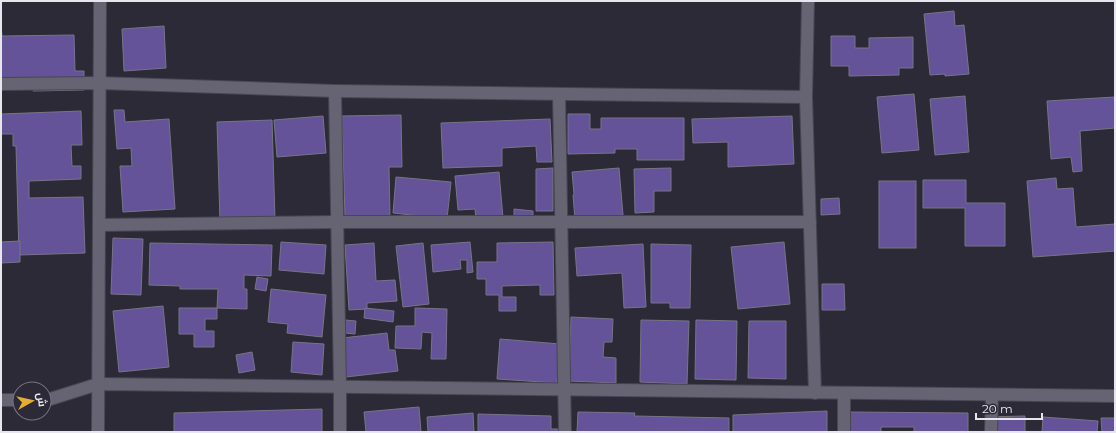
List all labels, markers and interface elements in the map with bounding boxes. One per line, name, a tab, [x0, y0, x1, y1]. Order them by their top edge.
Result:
north arrow	[12, 381, 52, 421]
text: ش	[34, 392, 50, 408]
scale bar	[976, 395, 1042, 421]
text: 20 m	[982, 401, 1013, 416]

